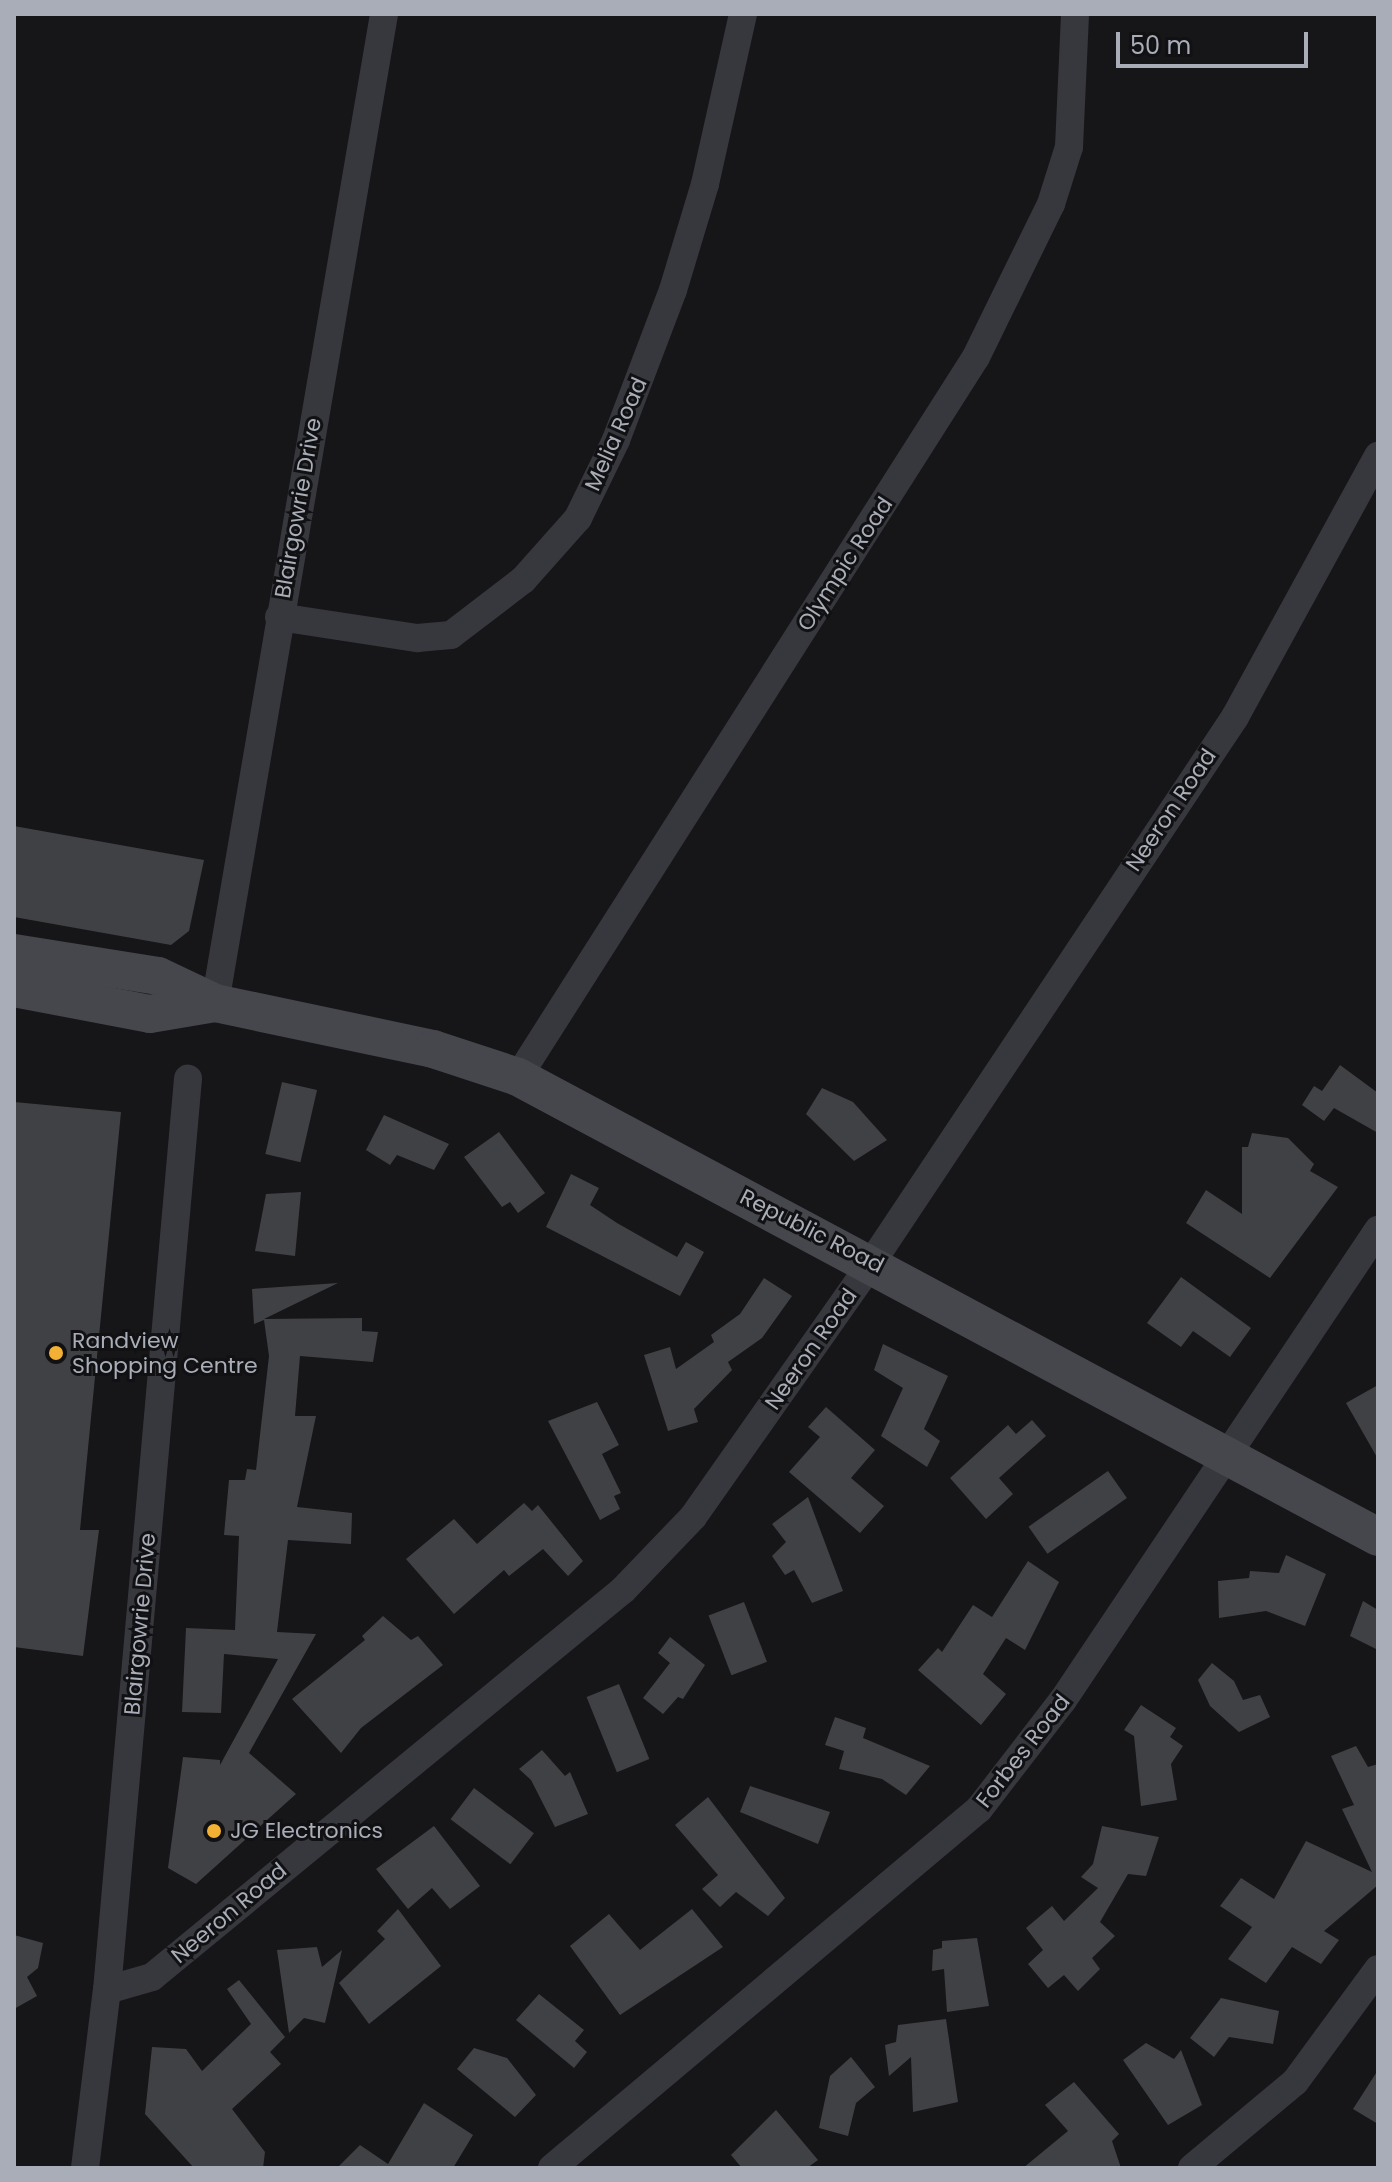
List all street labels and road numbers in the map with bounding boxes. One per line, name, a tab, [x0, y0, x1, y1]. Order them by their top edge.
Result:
street label: Melia Road	[579, 373, 653, 495]
street label: Blairgowrie Drive	[269, 416, 327, 600]
street label: Olympic Road	[792, 492, 898, 636]
street label: Neeron Road	[1120, 744, 1222, 876]
street label: Republic Road	[736, 1183, 888, 1279]
street label: Neeron Road	[759, 1283, 863, 1415]
street label: Blairgowrie Drive	[119, 1532, 161, 1716]
street label: Forbes Road	[971, 1689, 1075, 1813]
street label: Neeron Road	[166, 1857, 292, 1969]

